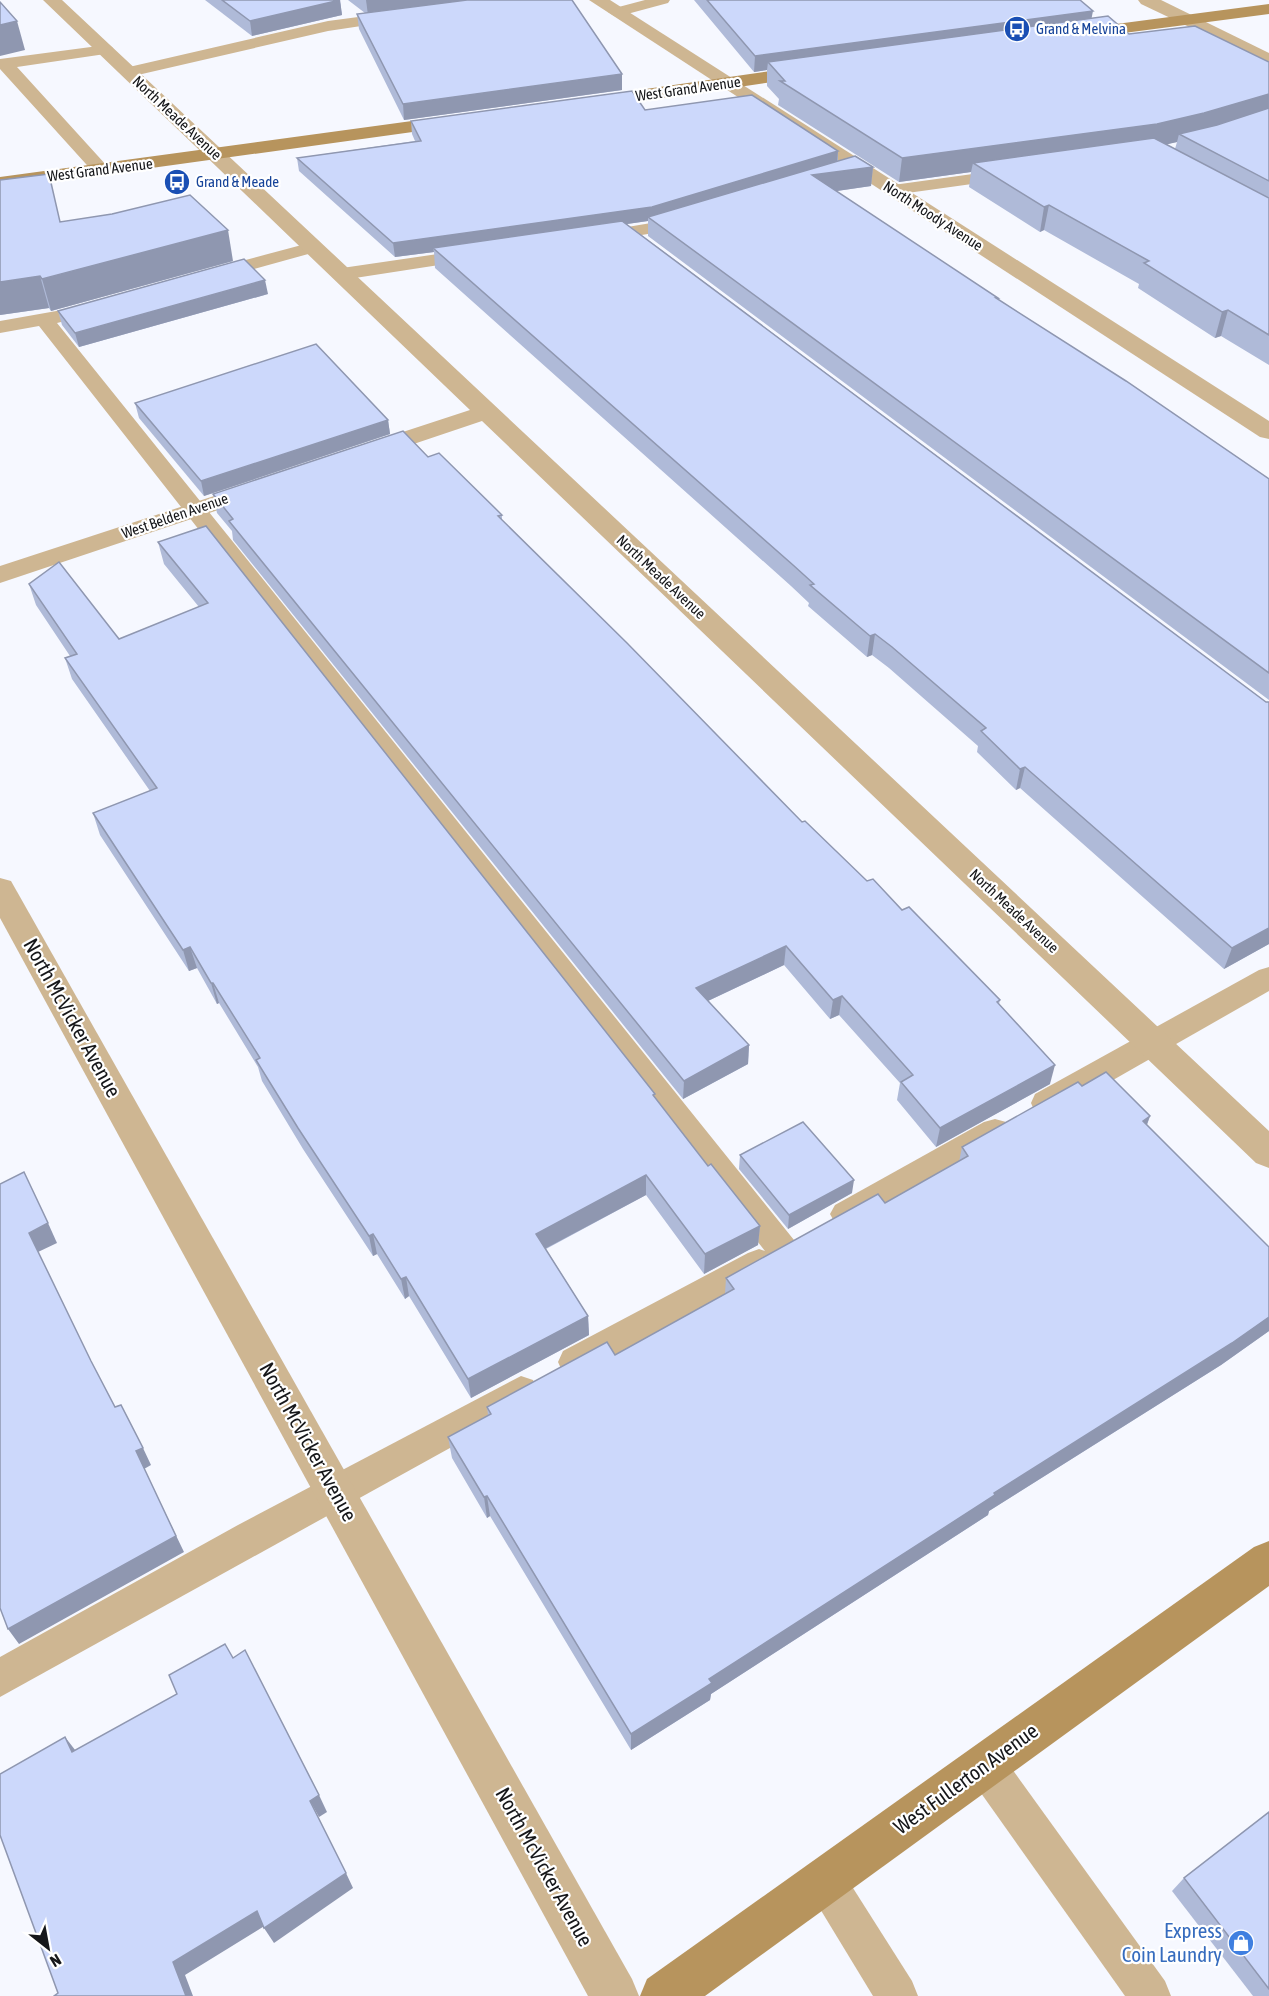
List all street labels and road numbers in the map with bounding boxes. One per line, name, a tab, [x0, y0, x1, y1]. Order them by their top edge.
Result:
street label: North Meade Avenue	[129, 72, 225, 163]
street label: West Grand Avenue	[634, 73, 742, 104]
street label: West Grand Avenue	[46, 155, 154, 184]
street label: North Moody Avenue	[880, 177, 986, 254]
street label: West Belden Avenue	[119, 489, 230, 542]
street label: North Meade Avenue	[613, 531, 709, 622]
street label: North Meade Avenue	[966, 865, 1062, 956]
street label: North McVicker Avenue	[19, 934, 126, 1101]
street label: North McVicker Avenue	[255, 1358, 362, 1525]
street label: West Fullerton Avenue	[889, 1718, 1042, 1839]
street label: North McVicker Avenue	[491, 1783, 598, 1950]

